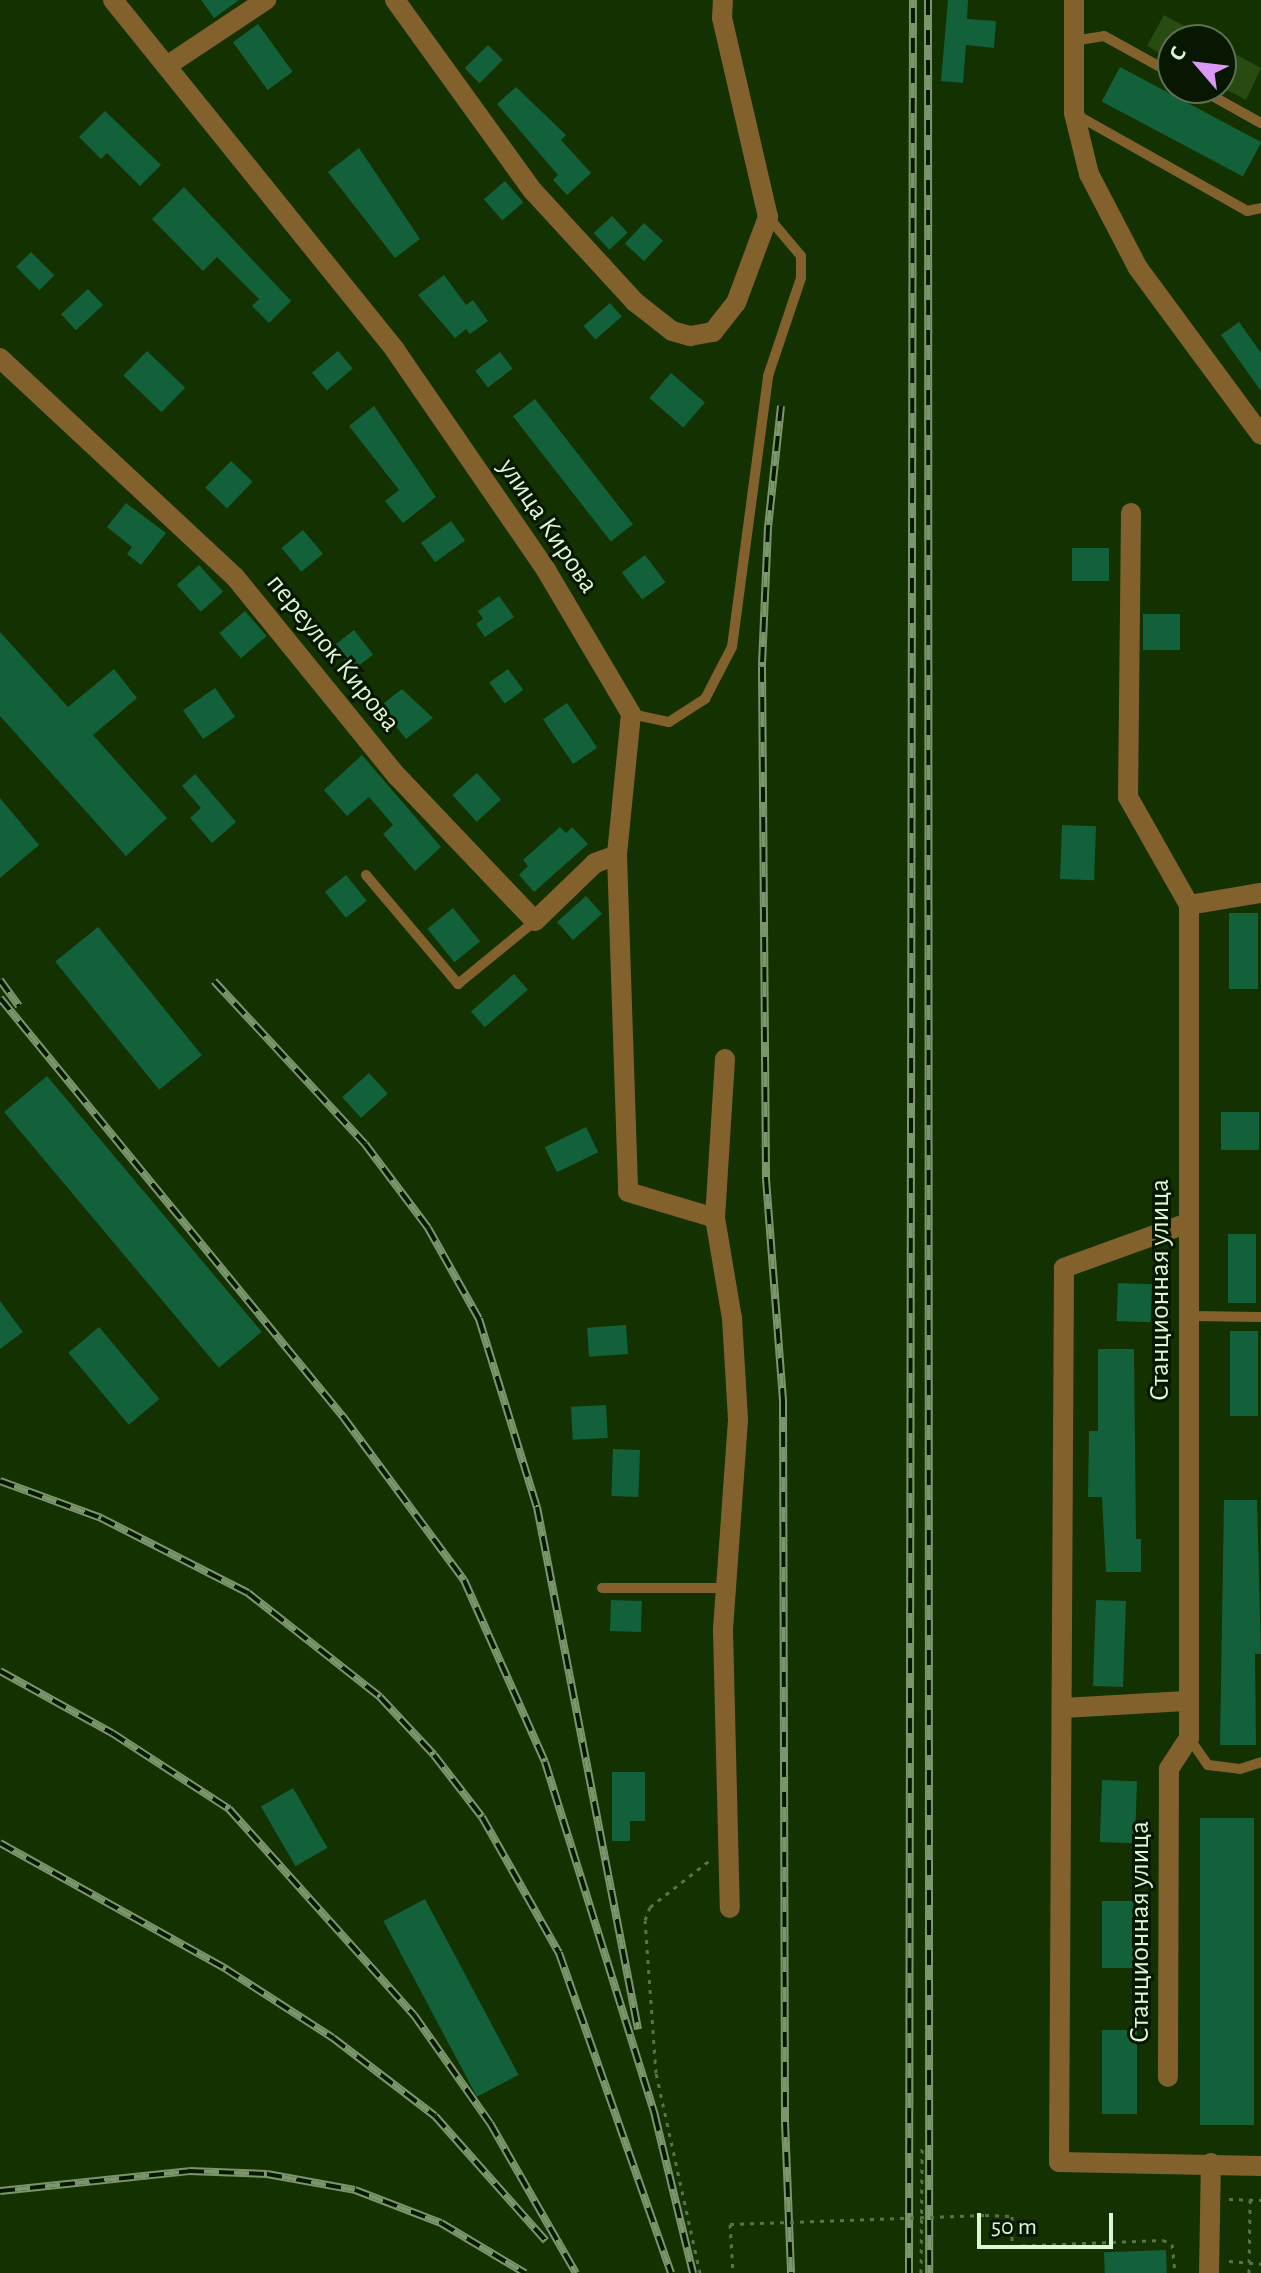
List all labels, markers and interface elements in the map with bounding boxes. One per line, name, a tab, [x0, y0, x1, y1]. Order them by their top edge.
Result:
north arrow	[1157, 24, 1237, 104]
text: С	[1165, 43, 1190, 64]
street label: улица Кирова	[491, 452, 605, 600]
street label: переулок Кирова	[259, 567, 407, 739]
street label: Станционная улица	[1143, 1179, 1177, 1401]
street label: Станционная улица	[1123, 1821, 1157, 2043]
scale bar	[981, 2197, 1117, 2247]
text: 50 m	[991, 2215, 1037, 2239]

